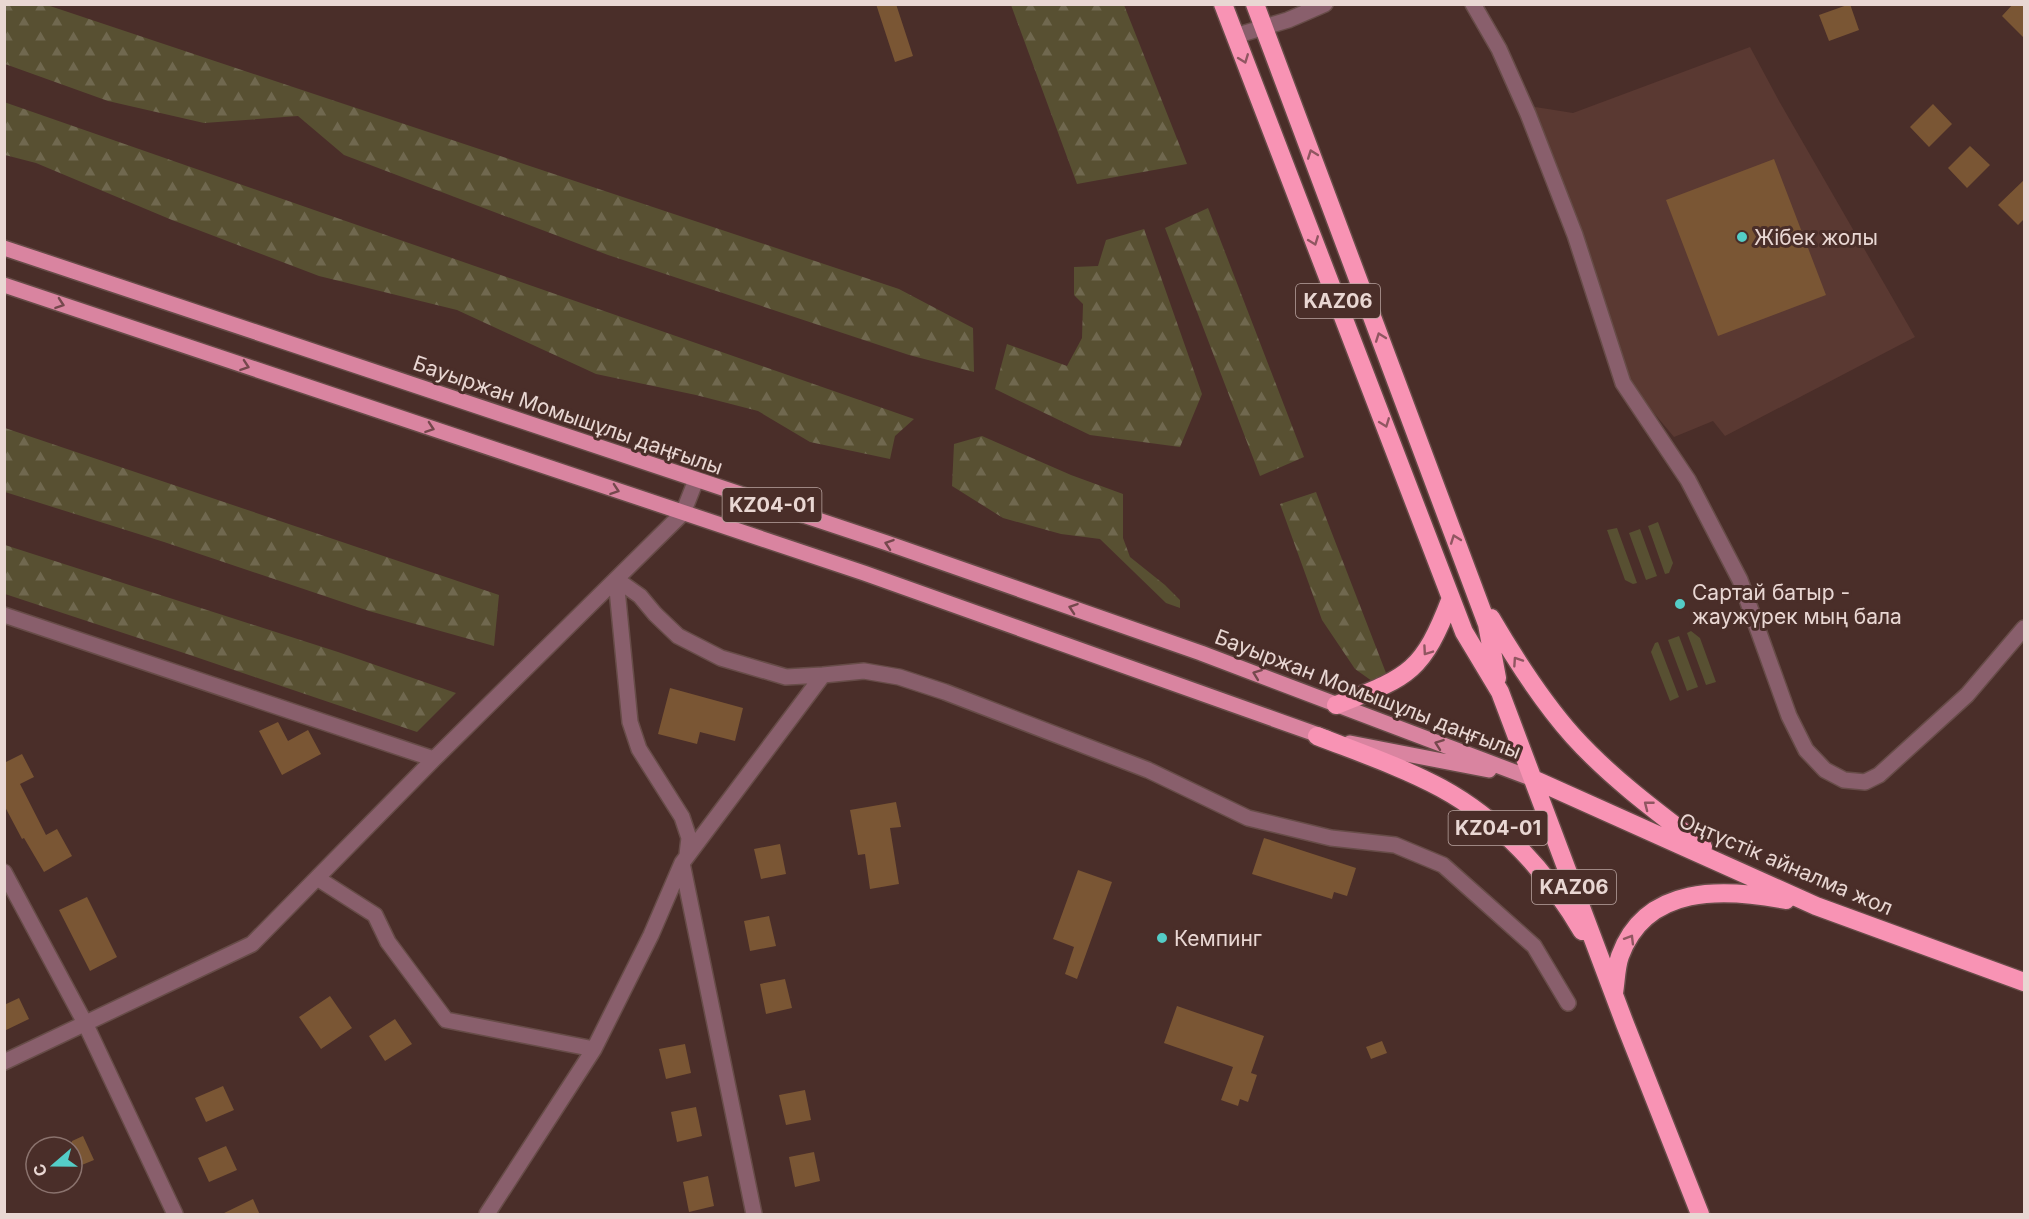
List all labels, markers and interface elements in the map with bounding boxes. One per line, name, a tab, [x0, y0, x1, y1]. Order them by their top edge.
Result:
one-way arrow	[1237, 53, 1249, 64]
one-way arrow	[1306, 149, 1319, 160]
place label: Жібек жолы	[1754, 225, 1878, 250]
marker: Жібек жолы	[1735, 230, 1749, 244]
one-way arrow	[1307, 235, 1320, 246]
road number: KАZ06	[1296, 284, 1380, 318]
one-way arrow	[54, 297, 65, 309]
one-way arrow	[1374, 332, 1387, 342]
street label: Бауыржан Момышұлы даңғылы	[410, 350, 726, 480]
one-way arrow	[239, 359, 250, 371]
one-way arrow	[1377, 417, 1390, 428]
one-way arrow	[424, 421, 435, 433]
one-way arrow	[609, 483, 620, 495]
road number: KZ04-01	[722, 488, 822, 522]
one-way arrow	[1450, 534, 1463, 545]
one-way arrow	[884, 539, 895, 552]
place label: Сартай батыр - жаужүрек мың бала	[1692, 580, 1902, 629]
marker: Сартай батыр - жаужүрек мың бала	[1673, 597, 1687, 611]
one-way arrow	[1068, 603, 1079, 616]
street label: Бауыржан Момышұлы даңғылы	[1211, 624, 1525, 764]
one-way arrow	[1423, 645, 1434, 656]
one-way arrow	[1513, 657, 1524, 668]
one-way arrow	[1252, 669, 1263, 682]
one-way arrow	[1434, 738, 1445, 751]
one-way arrow	[1643, 801, 1654, 812]
street label: Оңтүстік айналма жол	[1675, 808, 1897, 920]
road number: KZ04-01	[1448, 811, 1547, 845]
road number: KАZ06	[1532, 870, 1616, 904]
place label: Кемпинг	[1174, 926, 1262, 951]
marker: Кемпинг	[1155, 931, 1169, 945]
one-way arrow	[1623, 935, 1634, 945]
north arrow	[24, 1135, 84, 1195]
text: С	[28, 1161, 51, 1179]

